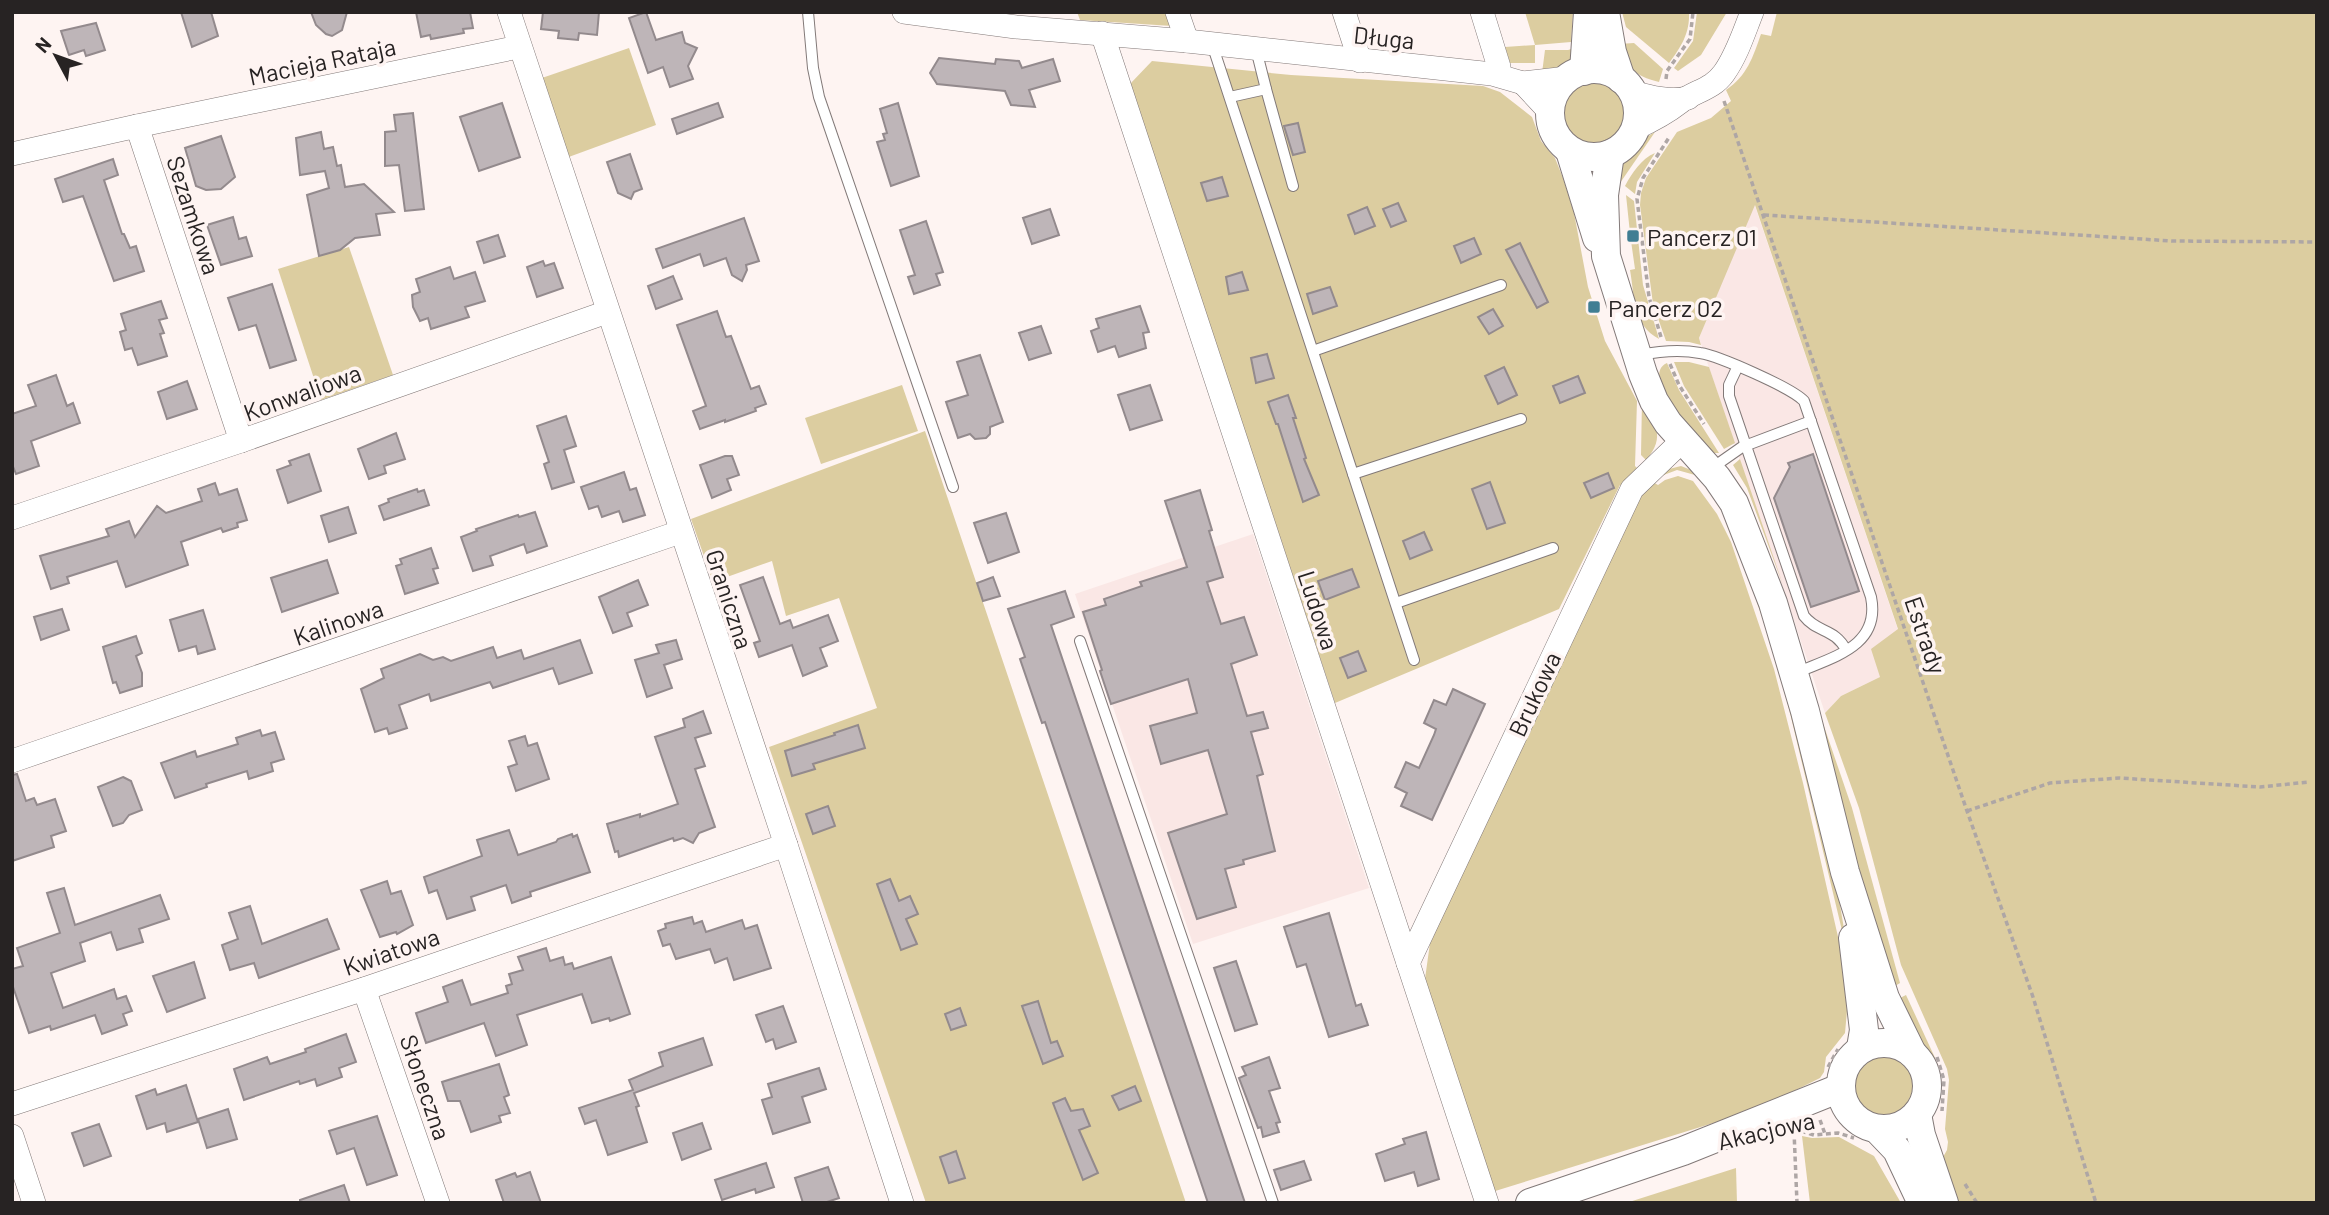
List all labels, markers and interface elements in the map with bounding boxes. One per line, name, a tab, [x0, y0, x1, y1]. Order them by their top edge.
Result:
street label: Długa	[1352, 19, 1416, 55]
north arrow	[21, 21, 91, 91]
street label: Macieja Rataja	[246, 31, 398, 91]
text: N	[30, 32, 56, 57]
street label: Sezamkowa	[161, 152, 227, 278]
place label: Pancerz 01	[1647, 222, 1757, 251]
marker: Pancerz 01	[1625, 228, 1641, 244]
place label: Pancerz 02	[1608, 293, 1723, 322]
marker: Pancerz 02	[1586, 299, 1602, 315]
street label: Konwaliowa	[239, 357, 365, 427]
street label: Graniczna	[700, 545, 760, 653]
street label: Ludowa	[1293, 567, 1345, 653]
street label: Kalinowa	[289, 593, 387, 651]
street label: Estrady	[1899, 593, 1953, 677]
street label: Brukowa	[1502, 647, 1566, 741]
street label: Kwiatowa	[339, 921, 443, 981]
street label: Słoneczna	[394, 1031, 458, 1143]
street label: Akacjowa	[1715, 1105, 1817, 1155]

